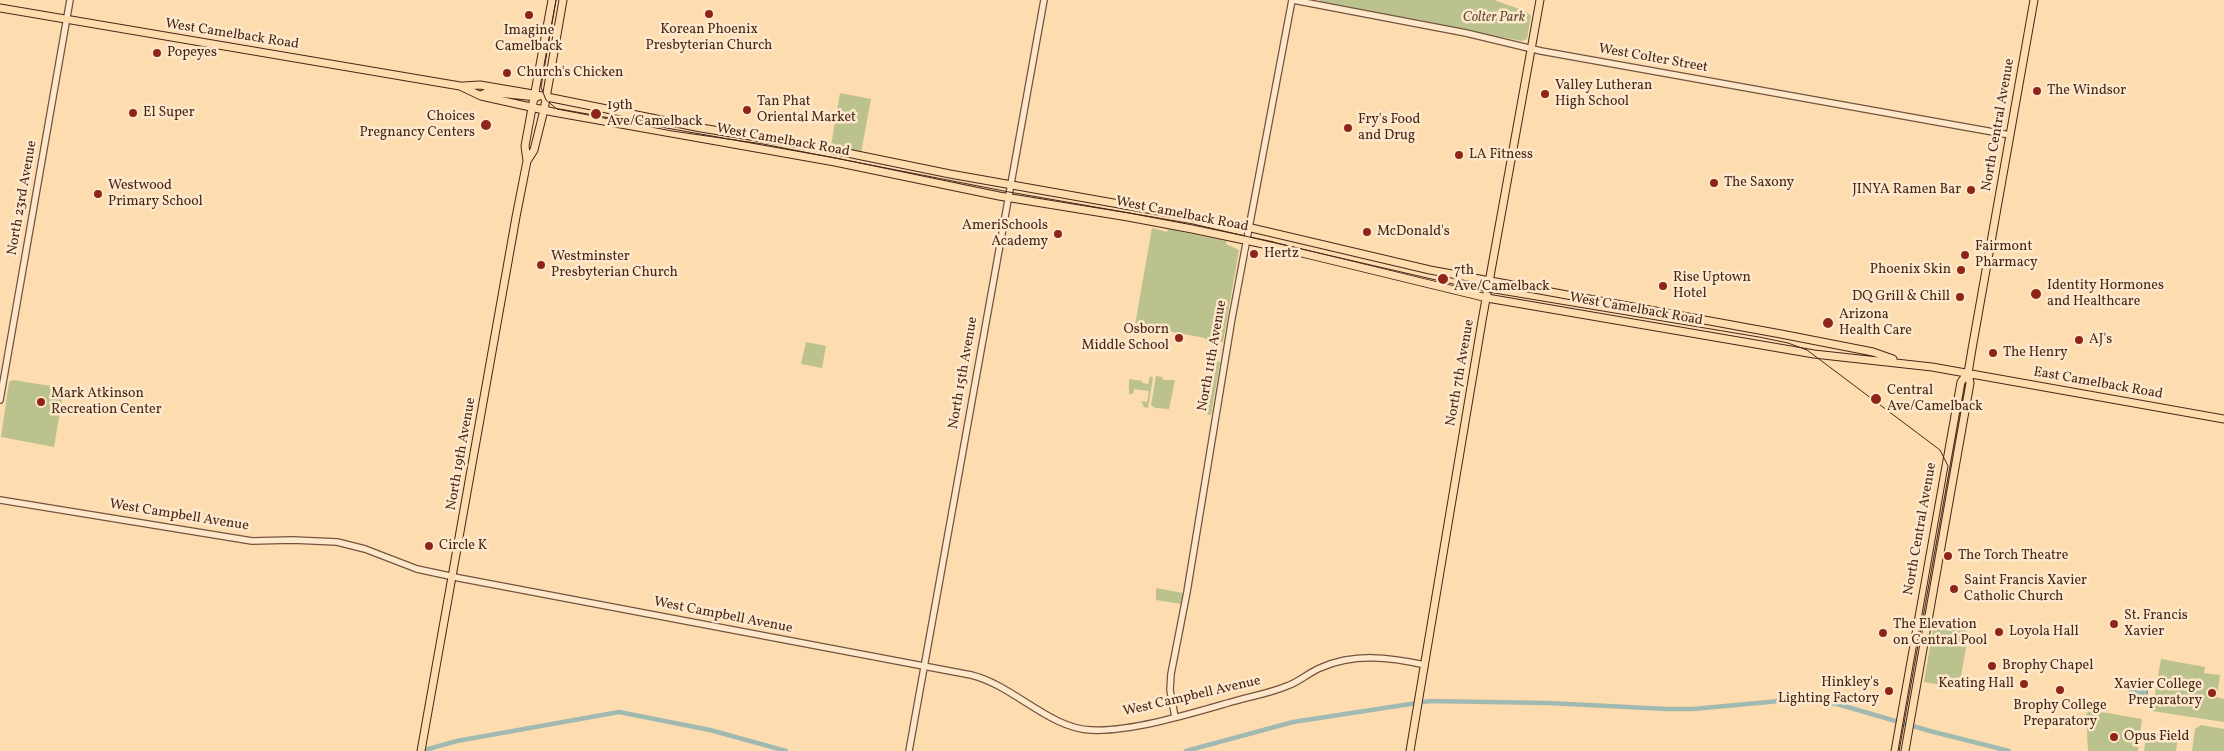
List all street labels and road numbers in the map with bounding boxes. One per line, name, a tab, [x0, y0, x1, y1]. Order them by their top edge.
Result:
street label: West Camelback Road	[164, 16, 300, 54]
street label: West Colter Street	[1597, 41, 1709, 77]
street label: North Central Avenue	[1979, 57, 2019, 193]
street label: West Camelback Road	[715, 121, 851, 161]
street label: North 23rd Avenue	[5, 139, 41, 257]
street label: West Camelback Road	[1114, 194, 1250, 236]
street label: West Camelback Road	[1568, 290, 1704, 330]
street label: North 11th Avenue	[1195, 299, 1231, 413]
street label: North 15th Avenue	[946, 316, 982, 430]
street label: North 7th Avenue	[1443, 318, 1479, 428]
street label: East Camelback Road	[2032, 364, 2164, 404]
street label: North 19th Avenue	[444, 396, 480, 512]
street label: North Central Avenue	[1901, 461, 1941, 597]
street label: West Campbell Avenue	[108, 497, 250, 535]
street label: West Campbell Avenue	[652, 594, 794, 638]
street label: West Campbell Avenue	[1121, 673, 1263, 721]

